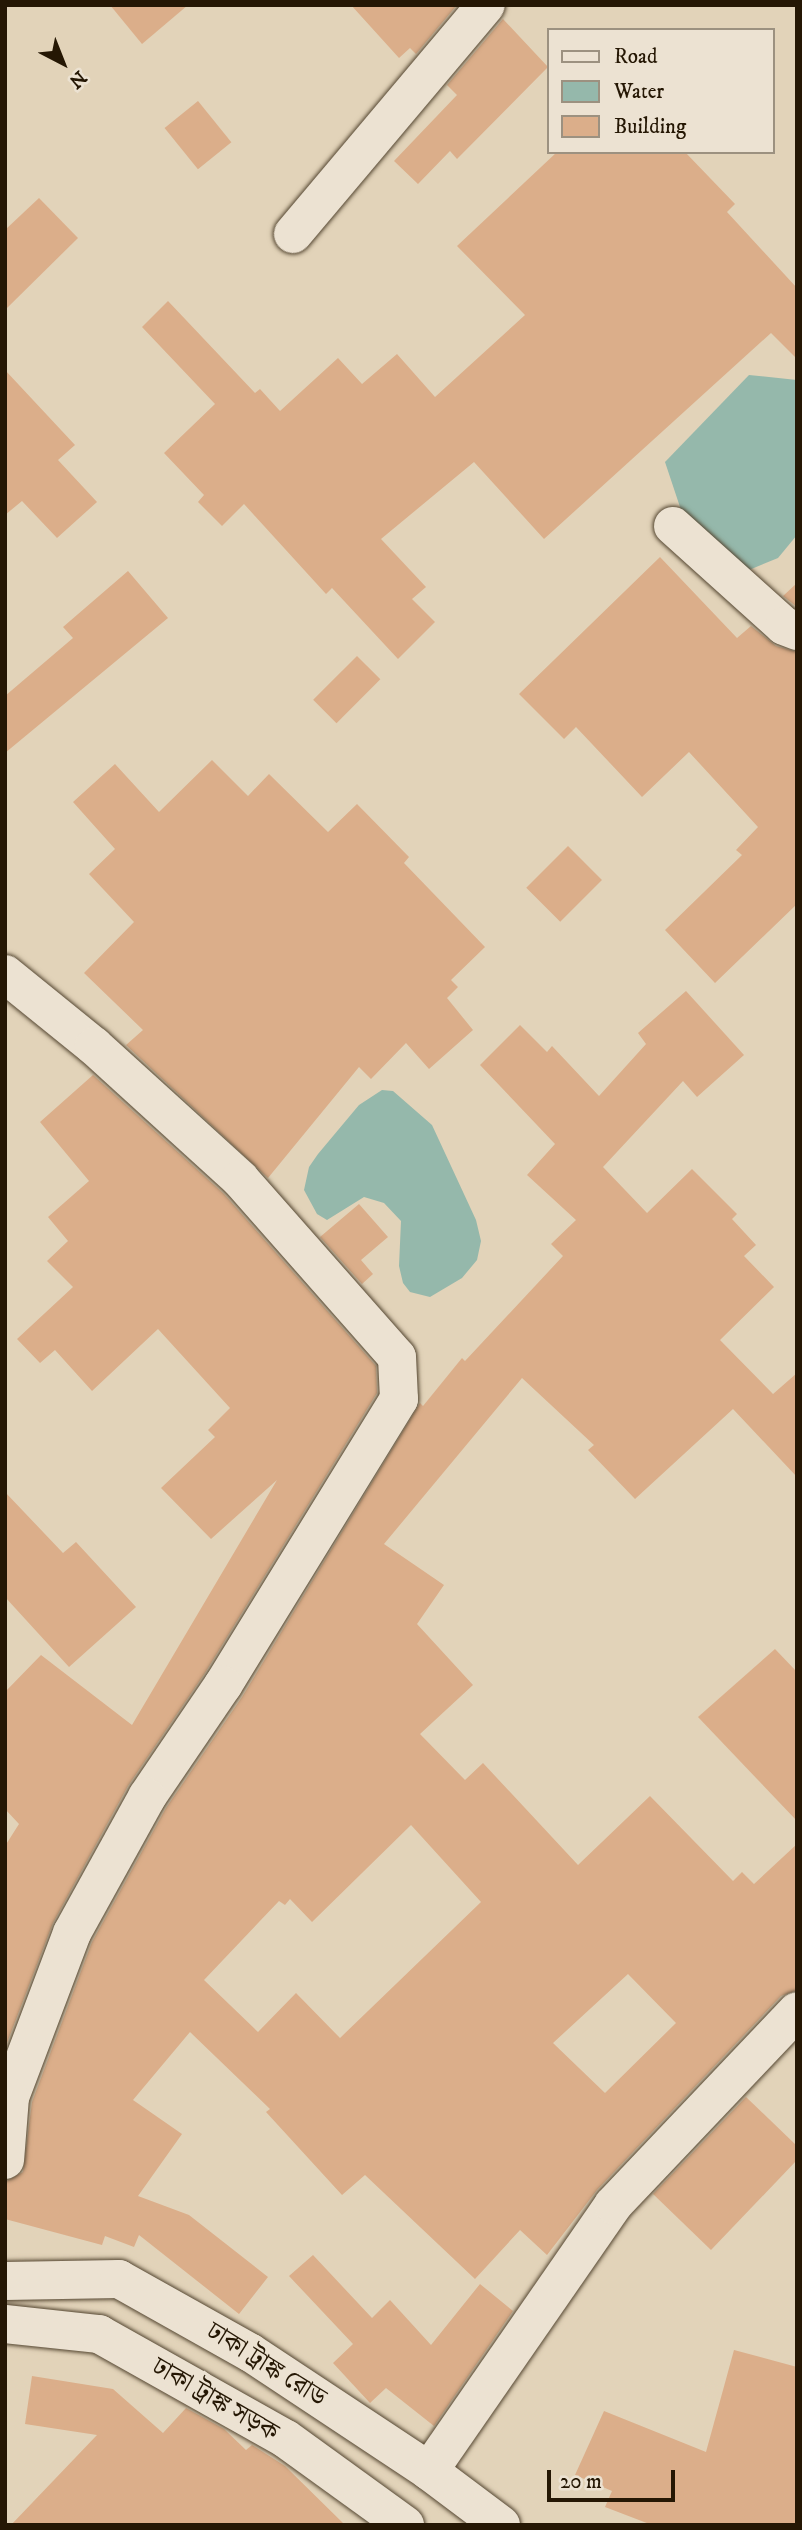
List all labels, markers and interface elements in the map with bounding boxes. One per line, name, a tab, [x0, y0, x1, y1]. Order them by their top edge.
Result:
north arrow	[28, 28, 98, 98]
legend	[546, 28, 774, 154]
text: Road	[614, 44, 658, 70]
text: N	[64, 65, 91, 93]
text: Water	[614, 79, 664, 105]
text: Building	[614, 114, 686, 140]
street label: ঢাকা ট্রাঙ্ক রোড	[200, 2316, 332, 2414]
street label: ঢাকা ট্রাঙ্ক সড়ক	[146, 2351, 284, 2449]
scale bar	[550, 2456, 678, 2500]
text: 20 m	[560, 2469, 602, 2495]

